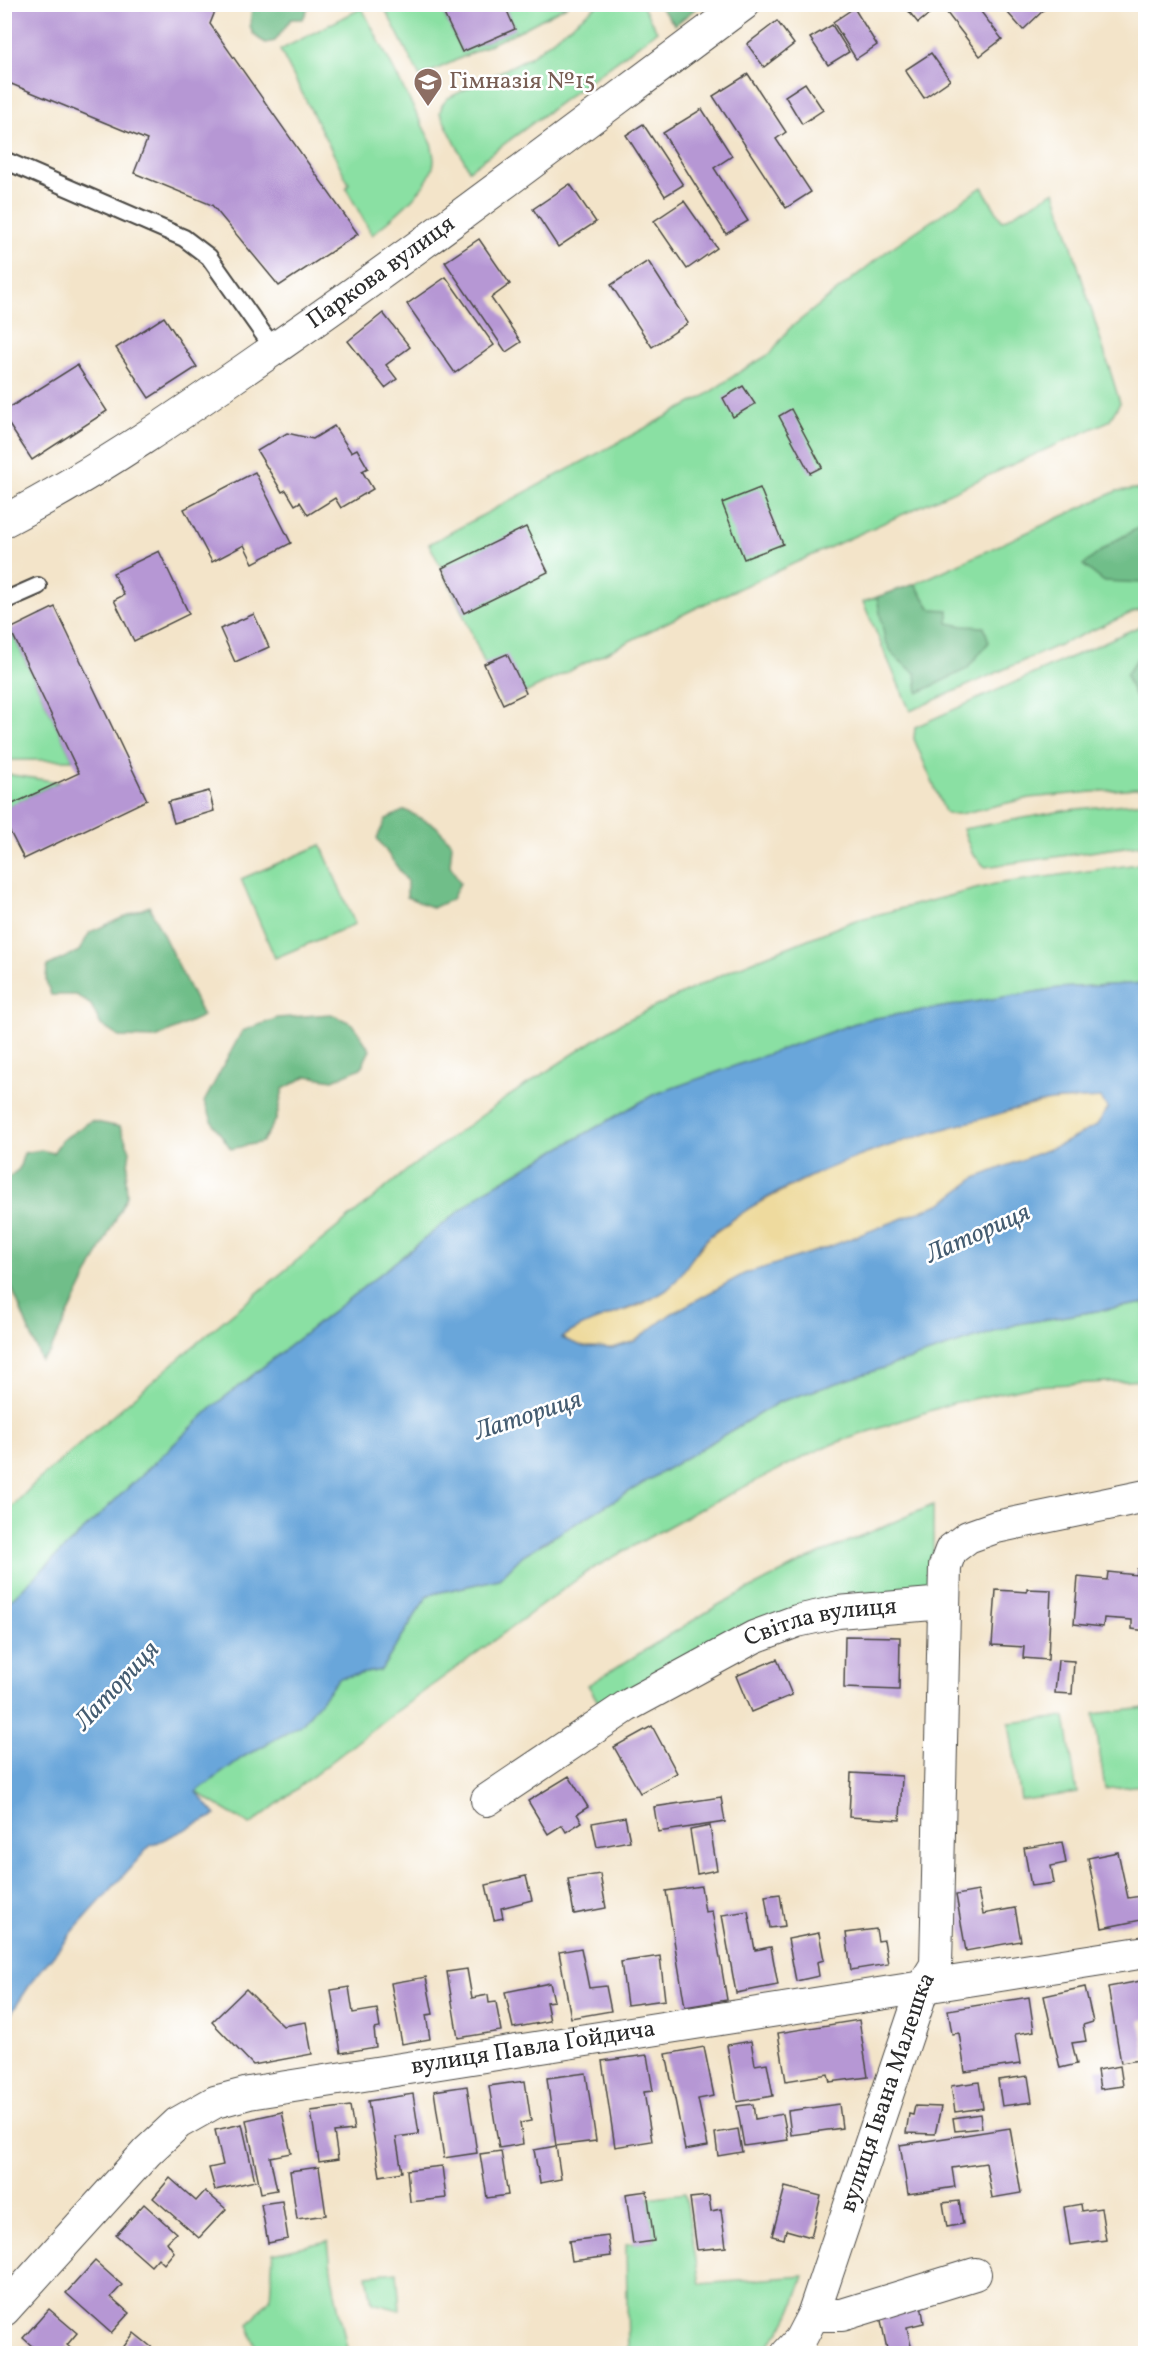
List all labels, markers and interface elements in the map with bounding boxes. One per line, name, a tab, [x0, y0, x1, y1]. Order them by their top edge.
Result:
place label: Гімназія №15	[449, 65, 596, 99]
school or university icon: Гімназія №15	[412, 66, 444, 108]
street label: Паркова вулиця	[300, 208, 462, 338]
water label: Латориця	[919, 1195, 1036, 1273]
water label: Латориця	[469, 1382, 587, 1451]
street label: Світла вулиця	[738, 1590, 898, 1656]
water label: Латориця	[65, 1633, 168, 1740]
street label: вулиця Івана Малешка	[832, 1966, 944, 2217]
street label: вулиця Павла Ґойдича	[409, 2012, 658, 2084]

